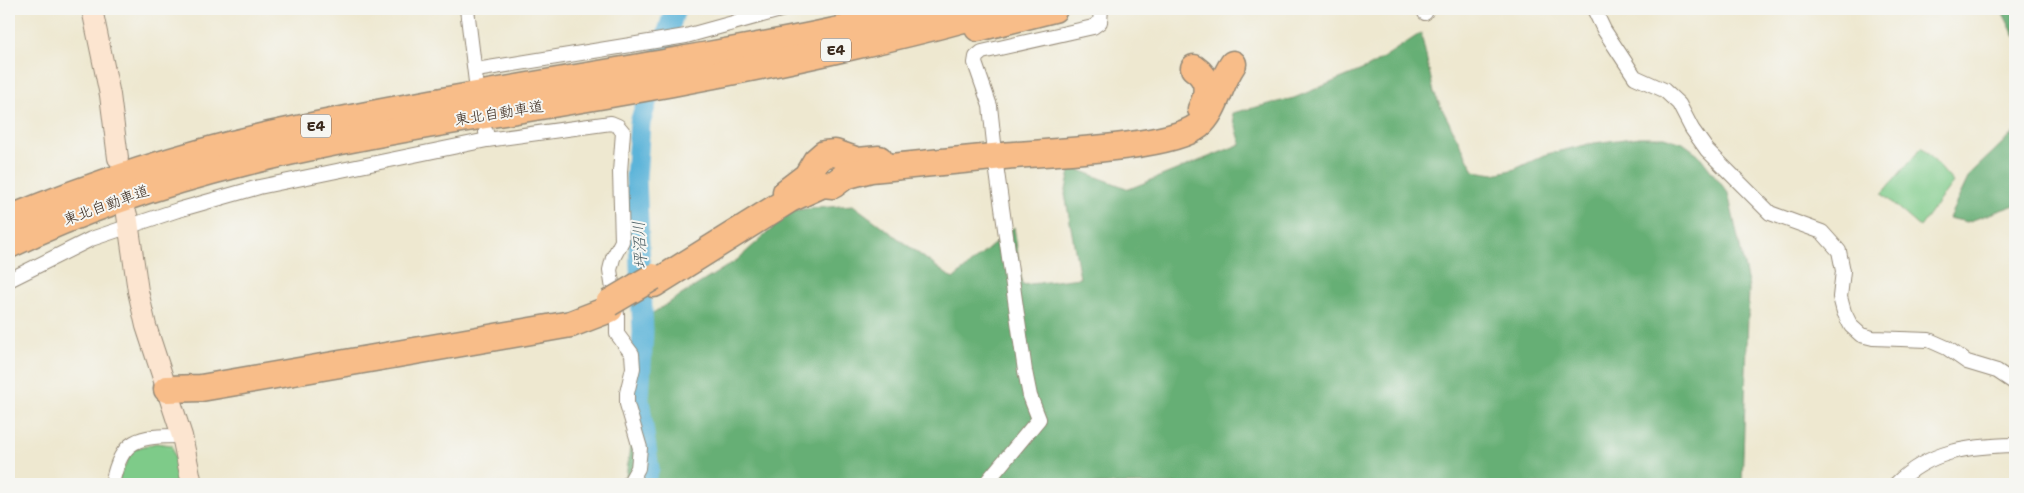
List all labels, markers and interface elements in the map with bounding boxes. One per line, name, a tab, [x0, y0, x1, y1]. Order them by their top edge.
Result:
road number: E4	[821, 38, 851, 62]
street label: 東北自動車道	[453, 96, 545, 130]
road number: E4	[301, 114, 331, 138]
street label: 東北自動車道	[60, 180, 152, 230]
water label: 坪沼川	[628, 220, 651, 269]

